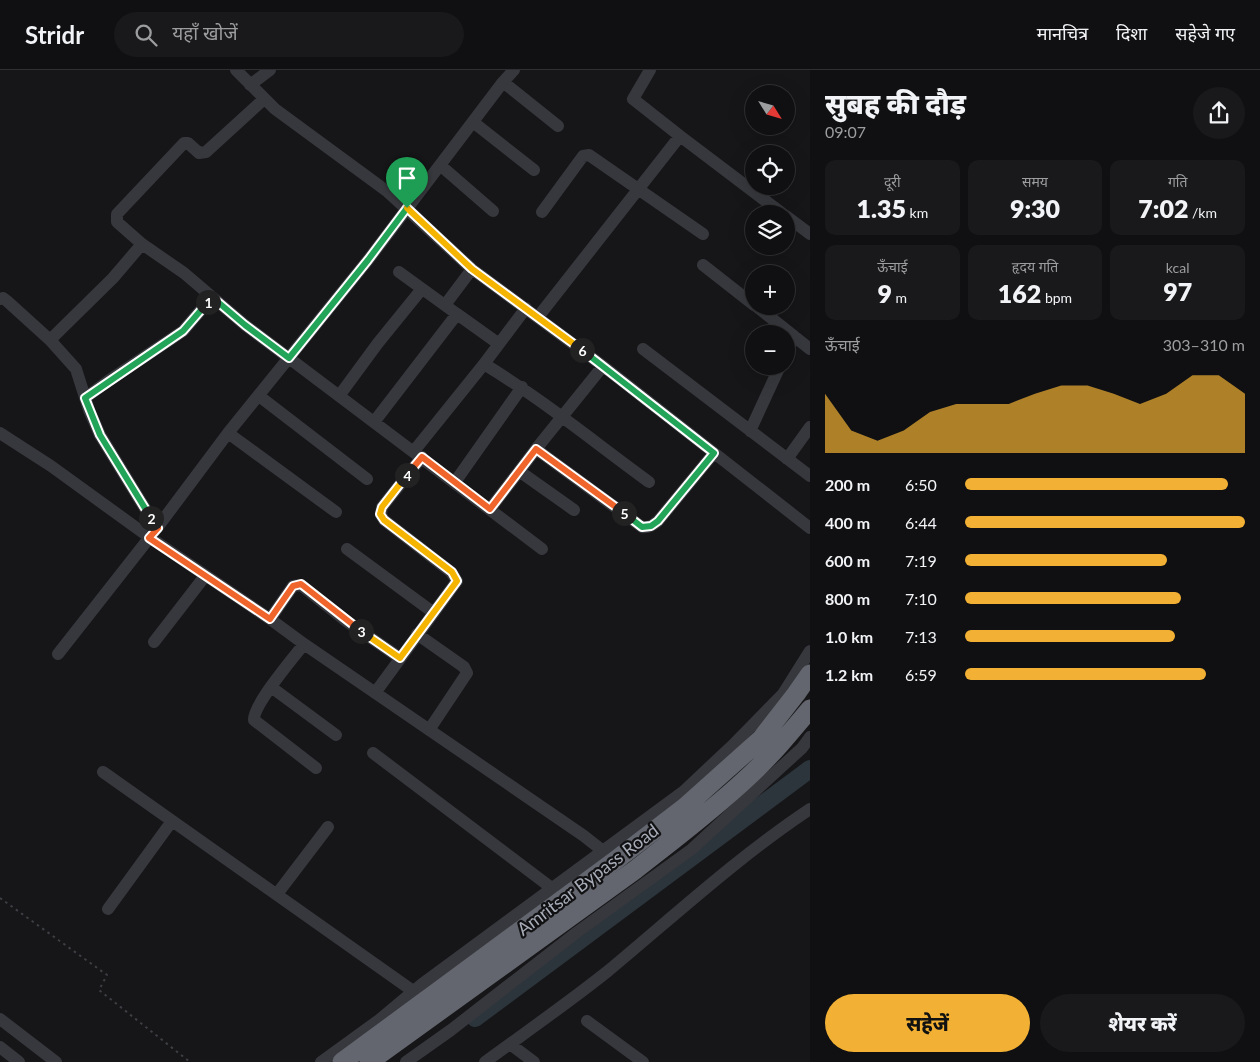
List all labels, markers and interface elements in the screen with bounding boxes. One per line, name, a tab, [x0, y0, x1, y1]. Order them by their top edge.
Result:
search box	[114, 12, 464, 57]
text: Stridr	[25, 20, 84, 49]
icon: search	[132, 21, 160, 49]
text: यहाँ खोजें	[172, 21, 238, 44]
text: मानचित्र	[1037, 22, 1088, 44]
text: दिशा	[1116, 22, 1147, 44]
text: सहेजे गए	[1175, 22, 1235, 44]
north arrow	[745, 85, 795, 135]
map controls	[745, 85, 795, 375]
text: सुबह की दौड़	[825, 86, 966, 120]
button: share	[1193, 87, 1245, 139]
text: 09:07	[825, 122, 866, 141]
button: locate	[745, 145, 795, 195]
pin	[386, 157, 428, 208]
icon: arrive	[393, 164, 421, 192]
text: दूरी	[884, 173, 901, 190]
text: समय	[1022, 173, 1048, 190]
text: गति	[1168, 173, 1187, 190]
text: 1.35	[856, 193, 906, 223]
text: 9:30	[1010, 193, 1060, 223]
text: 7:02	[1138, 193, 1188, 223]
text: km	[906, 204, 928, 221]
text: /km	[1188, 204, 1217, 221]
button: layers	[745, 205, 795, 255]
text: ऊँचाई	[877, 258, 908, 275]
text: हृदय गति	[1012, 258, 1058, 275]
text: kcal	[1166, 259, 1190, 276]
button: +	[745, 265, 795, 315]
text: 97	[1163, 276, 1192, 306]
text: 9	[878, 278, 892, 308]
text: 162	[998, 278, 1041, 308]
text: m	[892, 289, 907, 306]
text: bpm	[1041, 289, 1072, 306]
pin: 1	[196, 290, 220, 314]
text: 1	[204, 294, 213, 311]
button: −	[745, 325, 795, 375]
text: ऊँचाई	[825, 335, 860, 354]
text: 303–310 m	[1163, 335, 1245, 354]
pin: 6	[570, 338, 594, 362]
text: 6	[578, 342, 587, 359]
pin: 4	[394, 462, 420, 488]
text: 4	[403, 467, 412, 484]
text: 200 m	[825, 475, 870, 494]
text: 6:50	[905, 475, 937, 494]
pin: 5	[612, 500, 636, 526]
text: 5	[620, 505, 629, 522]
pin: 2	[138, 506, 164, 530]
text: 2	[147, 510, 156, 527]
text: 400 m	[825, 513, 870, 532]
text: 6:44	[905, 513, 937, 532]
text: 600 m	[825, 551, 870, 570]
text: 7:19	[905, 551, 937, 570]
text: 800 m	[825, 589, 870, 608]
text: 7:10	[905, 589, 937, 608]
pin: 3	[348, 618, 374, 644]
text: 3	[357, 623, 366, 640]
text: 1.0 km	[825, 627, 873, 646]
text: 7:13	[905, 627, 937, 646]
text: 1.2 km	[825, 665, 873, 684]
text: 6:59	[905, 665, 937, 684]
street label: Amritsar Bypass Road	[512, 819, 663, 940]
button: सहेजें	[825, 994, 1030, 1052]
button: शेयर करें	[1040, 994, 1245, 1052]

